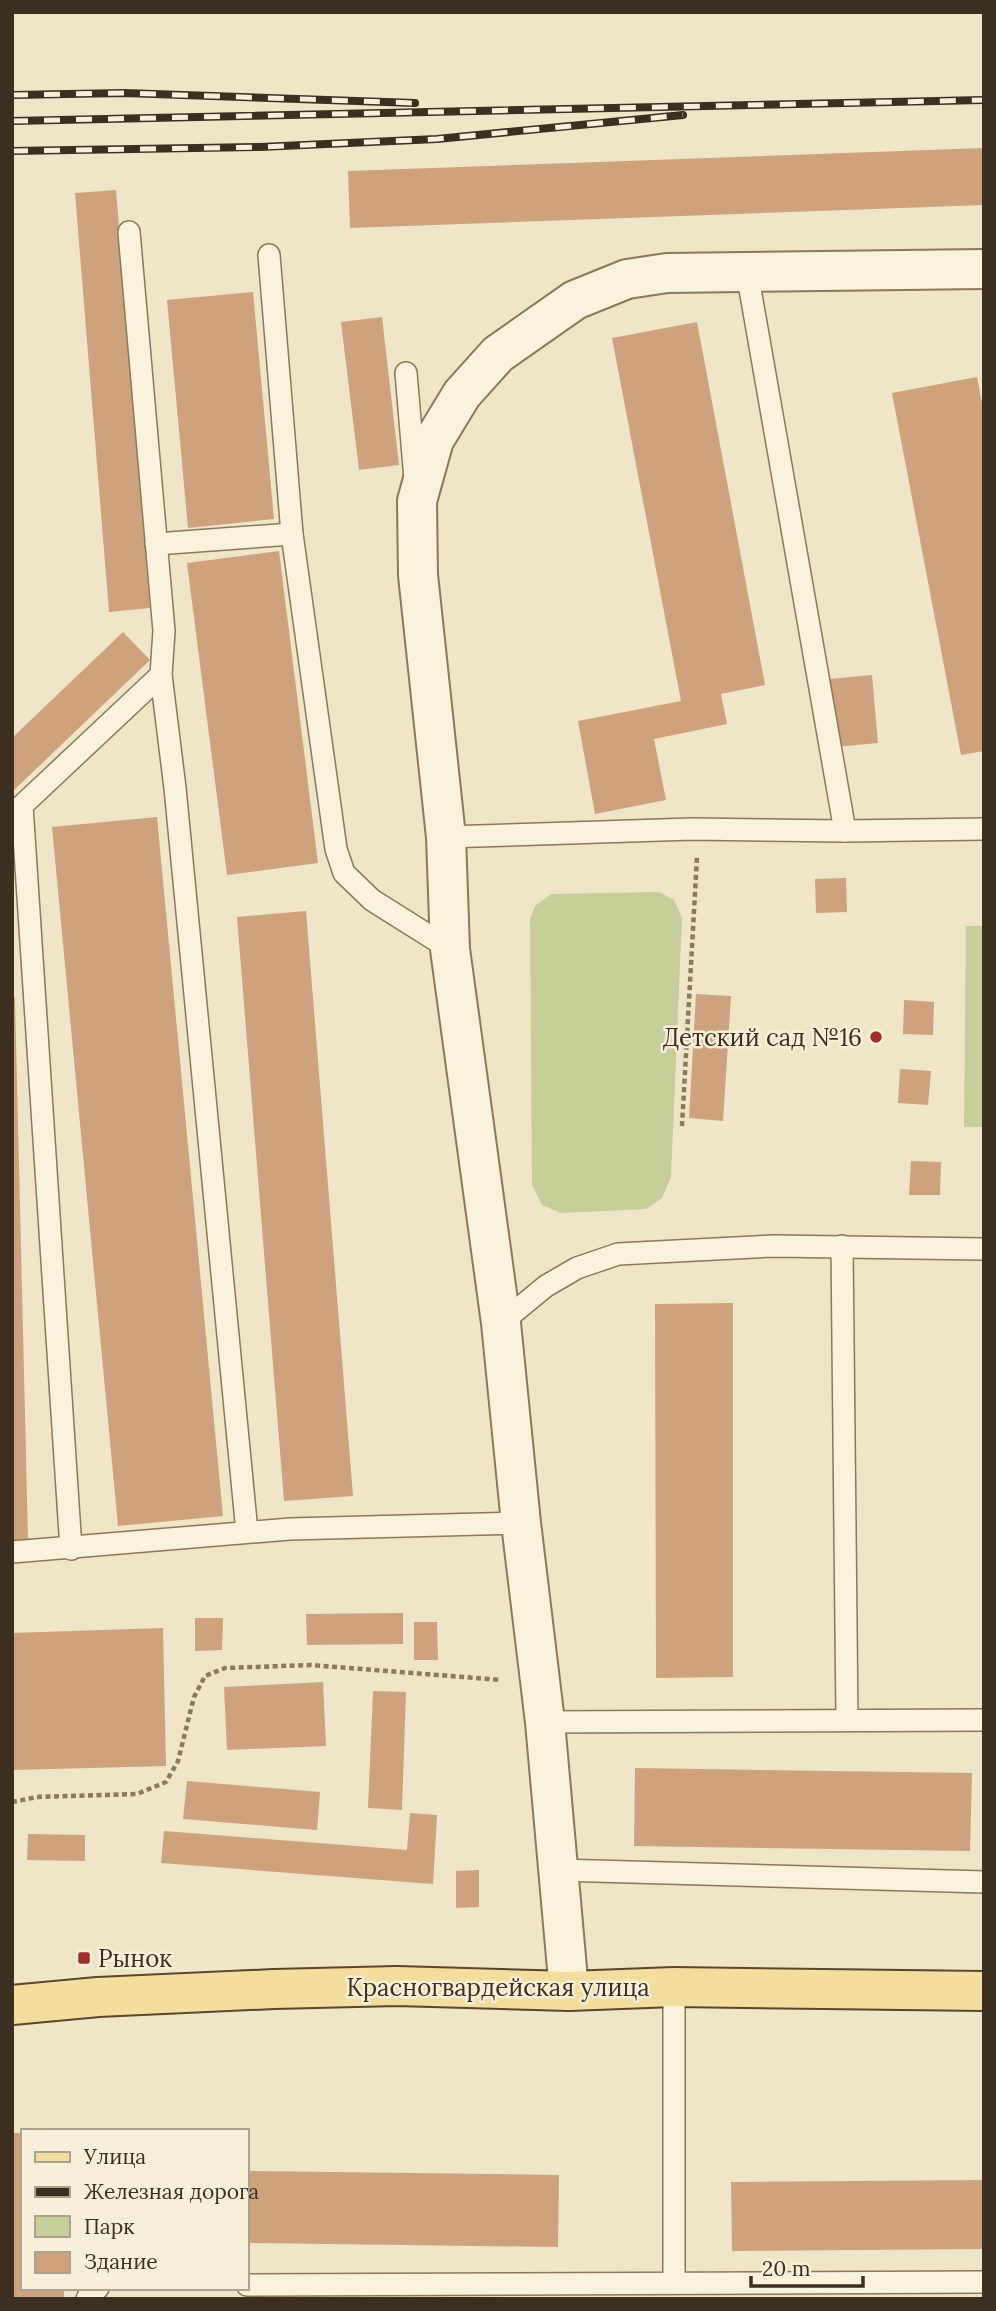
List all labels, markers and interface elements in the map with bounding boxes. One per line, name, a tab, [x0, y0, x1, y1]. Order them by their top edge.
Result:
place label: Детский сад №16	[662, 1022, 862, 1053]
marker: Детский сад №16	[868, 1029, 884, 1045]
place label: Рынок	[98, 1943, 172, 1974]
marker: Рынок	[76, 1950, 92, 1966]
street label: Красногвардейская улица	[346, 1972, 650, 2003]
legend	[21, 2129, 248, 2290]
text: Улица	[83, 2143, 146, 2170]
text: Железная дорога	[84, 2178, 259, 2205]
text: Парк	[84, 2213, 135, 2240]
scale bar	[751, 2244, 863, 2288]
text: Здание	[84, 2248, 158, 2275]
text: 20 m	[762, 2255, 811, 2282]

